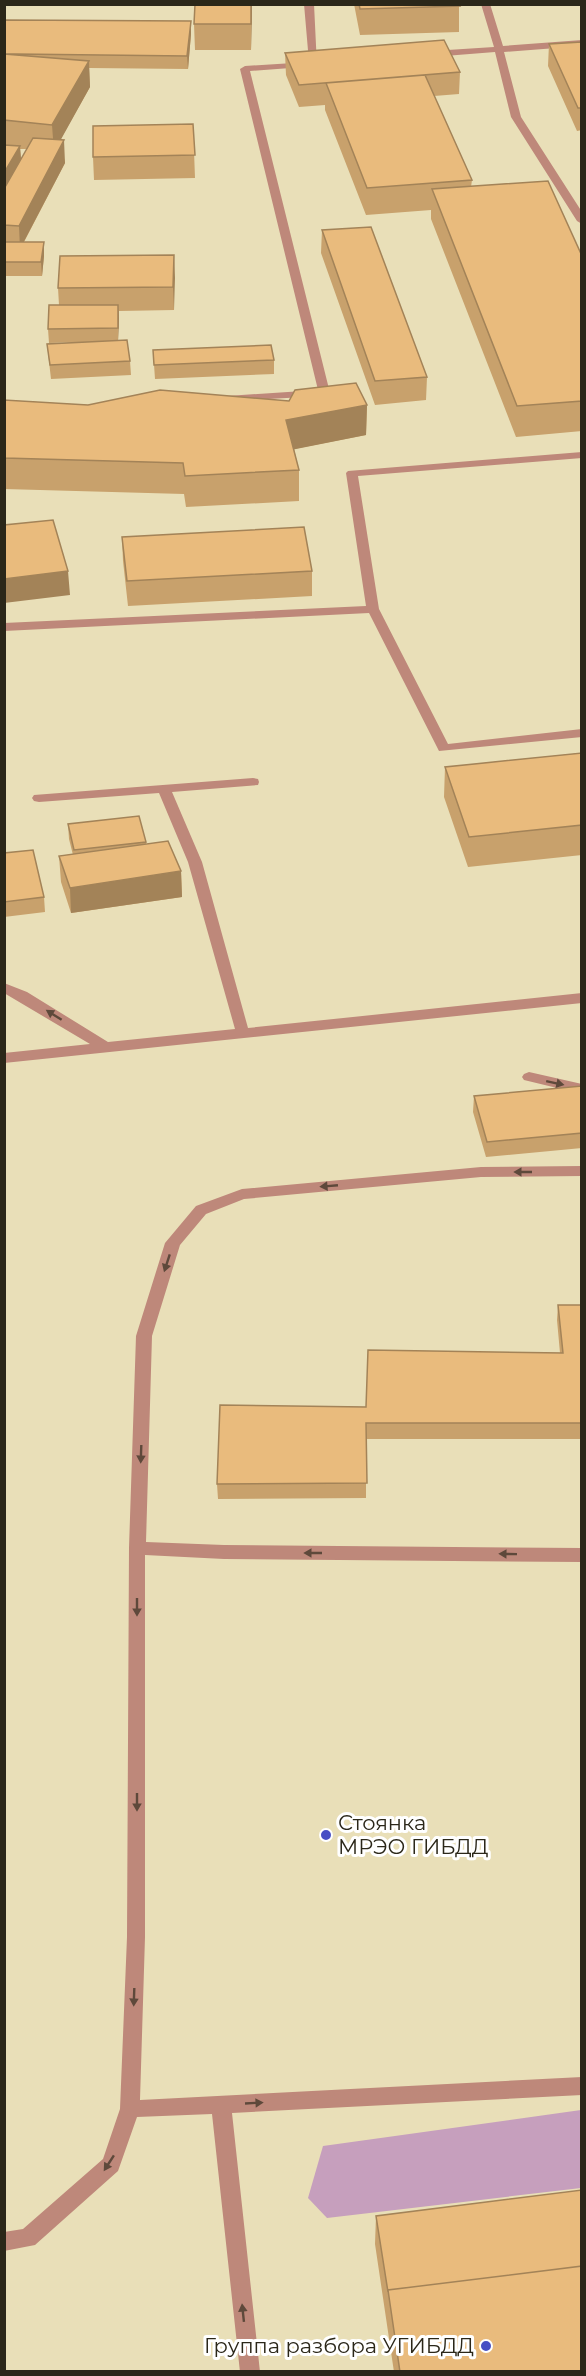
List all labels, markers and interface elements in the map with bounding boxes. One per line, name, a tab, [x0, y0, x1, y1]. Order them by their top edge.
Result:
one-way arrow	[46, 1010, 62, 1021]
one-way arrow	[546, 1079, 565, 1088]
one-way arrow	[514, 1167, 533, 1177]
one-way arrow	[319, 1181, 338, 1191]
one-way arrow	[162, 1254, 171, 1272]
one-way arrow	[136, 1444, 145, 1463]
one-way arrow	[304, 1548, 323, 1558]
one-way arrow	[499, 1549, 518, 1559]
one-way arrow	[132, 1597, 142, 1616]
one-way arrow	[132, 1792, 142, 1811]
place label: Стоянка МРЭО ГИБДД	[338, 1810, 488, 1859]
marker: Стоянка МРЭО ГИБДД	[319, 1828, 333, 1842]
one-way arrow	[129, 1987, 138, 2006]
one-way arrow	[245, 2098, 264, 2107]
one-way arrow	[103, 2155, 114, 2172]
one-way arrow	[238, 2304, 248, 2323]
place label: Группа разбора УГИБДД	[204, 2333, 474, 2358]
marker: Группа разбора УГИБДД	[479, 2339, 493, 2353]

